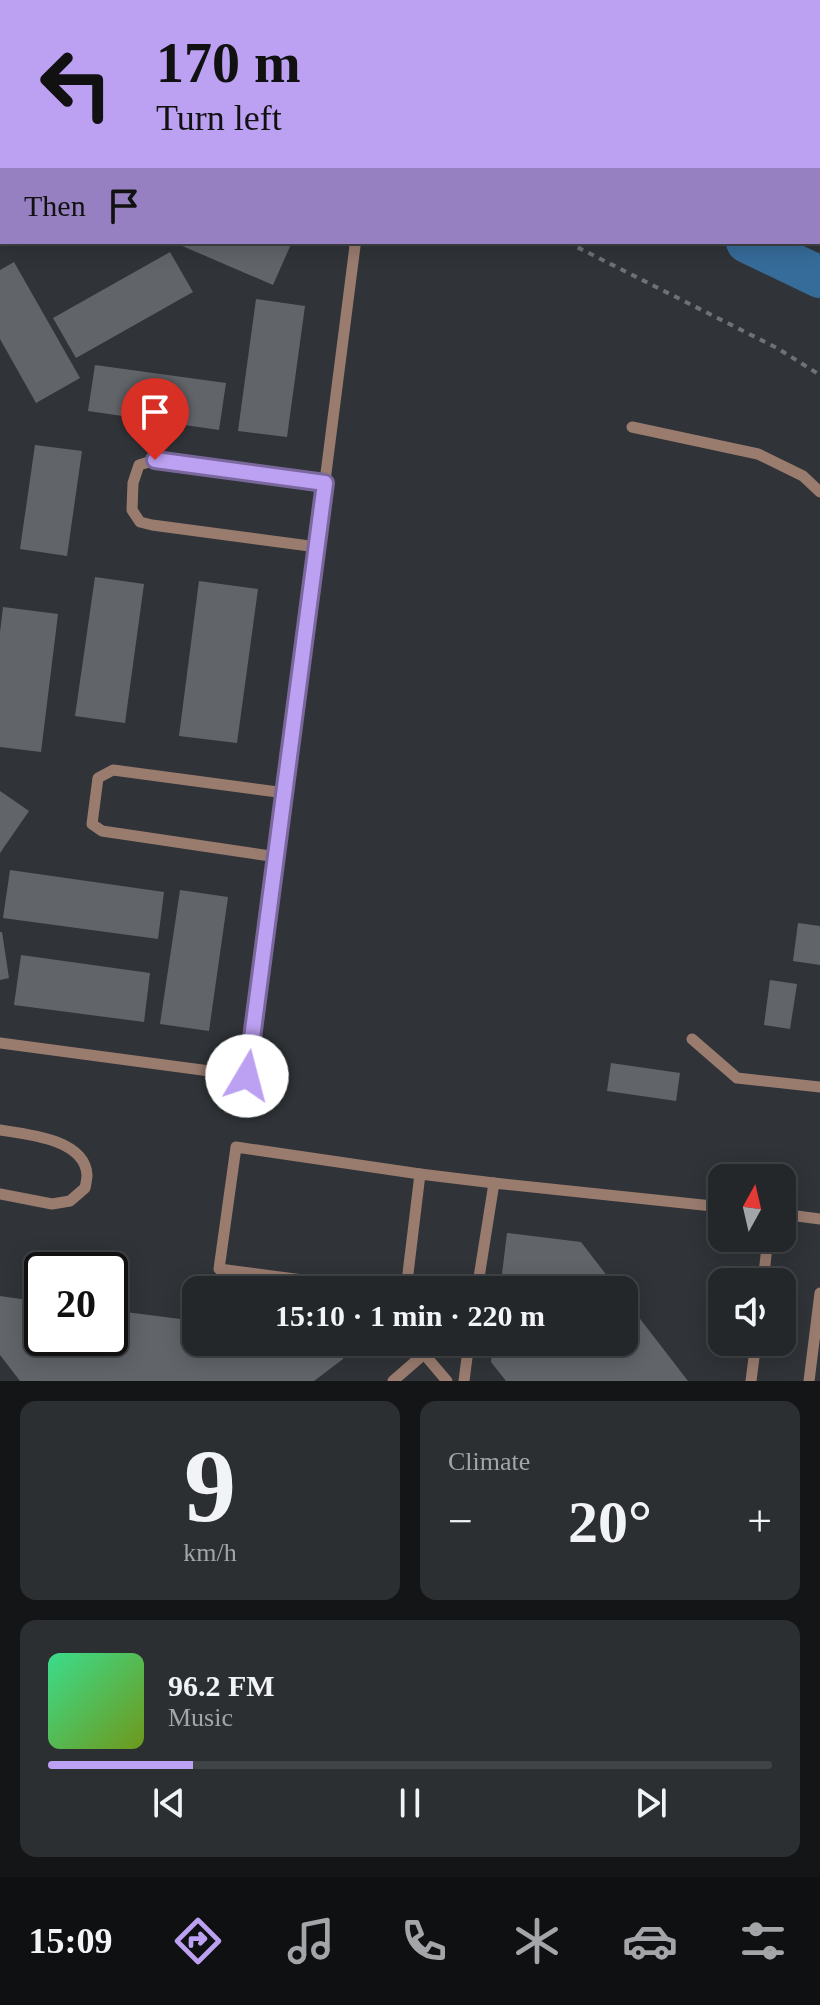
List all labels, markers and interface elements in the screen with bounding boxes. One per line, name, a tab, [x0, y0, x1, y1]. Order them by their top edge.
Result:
icon: left	[24, 32, 128, 136]
text: 170 m	[156, 32, 301, 94]
text: Turn left	[156, 98, 282, 138]
icon: arrive	[102, 184, 146, 228]
text: Then	[24, 189, 86, 222]
pin	[121, 378, 189, 460]
icon: arrive	[133, 390, 177, 434]
position arrow	[205, 1034, 289, 1118]
north arrow	[708, 1164, 796, 1252]
map controls	[708, 1164, 796, 1356]
speed limit sign: 20	[24, 1252, 128, 1356]
button: sound	[708, 1268, 796, 1356]
text: 15:10 · 1 min · 220 m	[275, 1299, 545, 1332]
text: 9	[184, 1428, 236, 1543]
text: Climate	[448, 1447, 530, 1476]
text: 20°	[568, 1489, 652, 1555]
text: −	[448, 1497, 473, 1546]
text: +	[747, 1497, 772, 1546]
text: km/h	[183, 1538, 237, 1567]
text: 96.2 FM	[168, 1669, 275, 1702]
text: Music	[168, 1703, 233, 1732]
icon: previous	[147, 1781, 191, 1825]
icon: pause	[388, 1781, 432, 1825]
icon: next	[629, 1781, 673, 1825]
icon: directions	[170, 1913, 226, 1969]
icon: music	[283, 1913, 339, 1969]
icon: phone	[396, 1913, 452, 1969]
icon: climate	[509, 1913, 565, 1969]
icon: car	[622, 1913, 678, 1969]
icon: filters	[735, 1913, 791, 1969]
text: 15:09	[29, 1921, 113, 1961]

